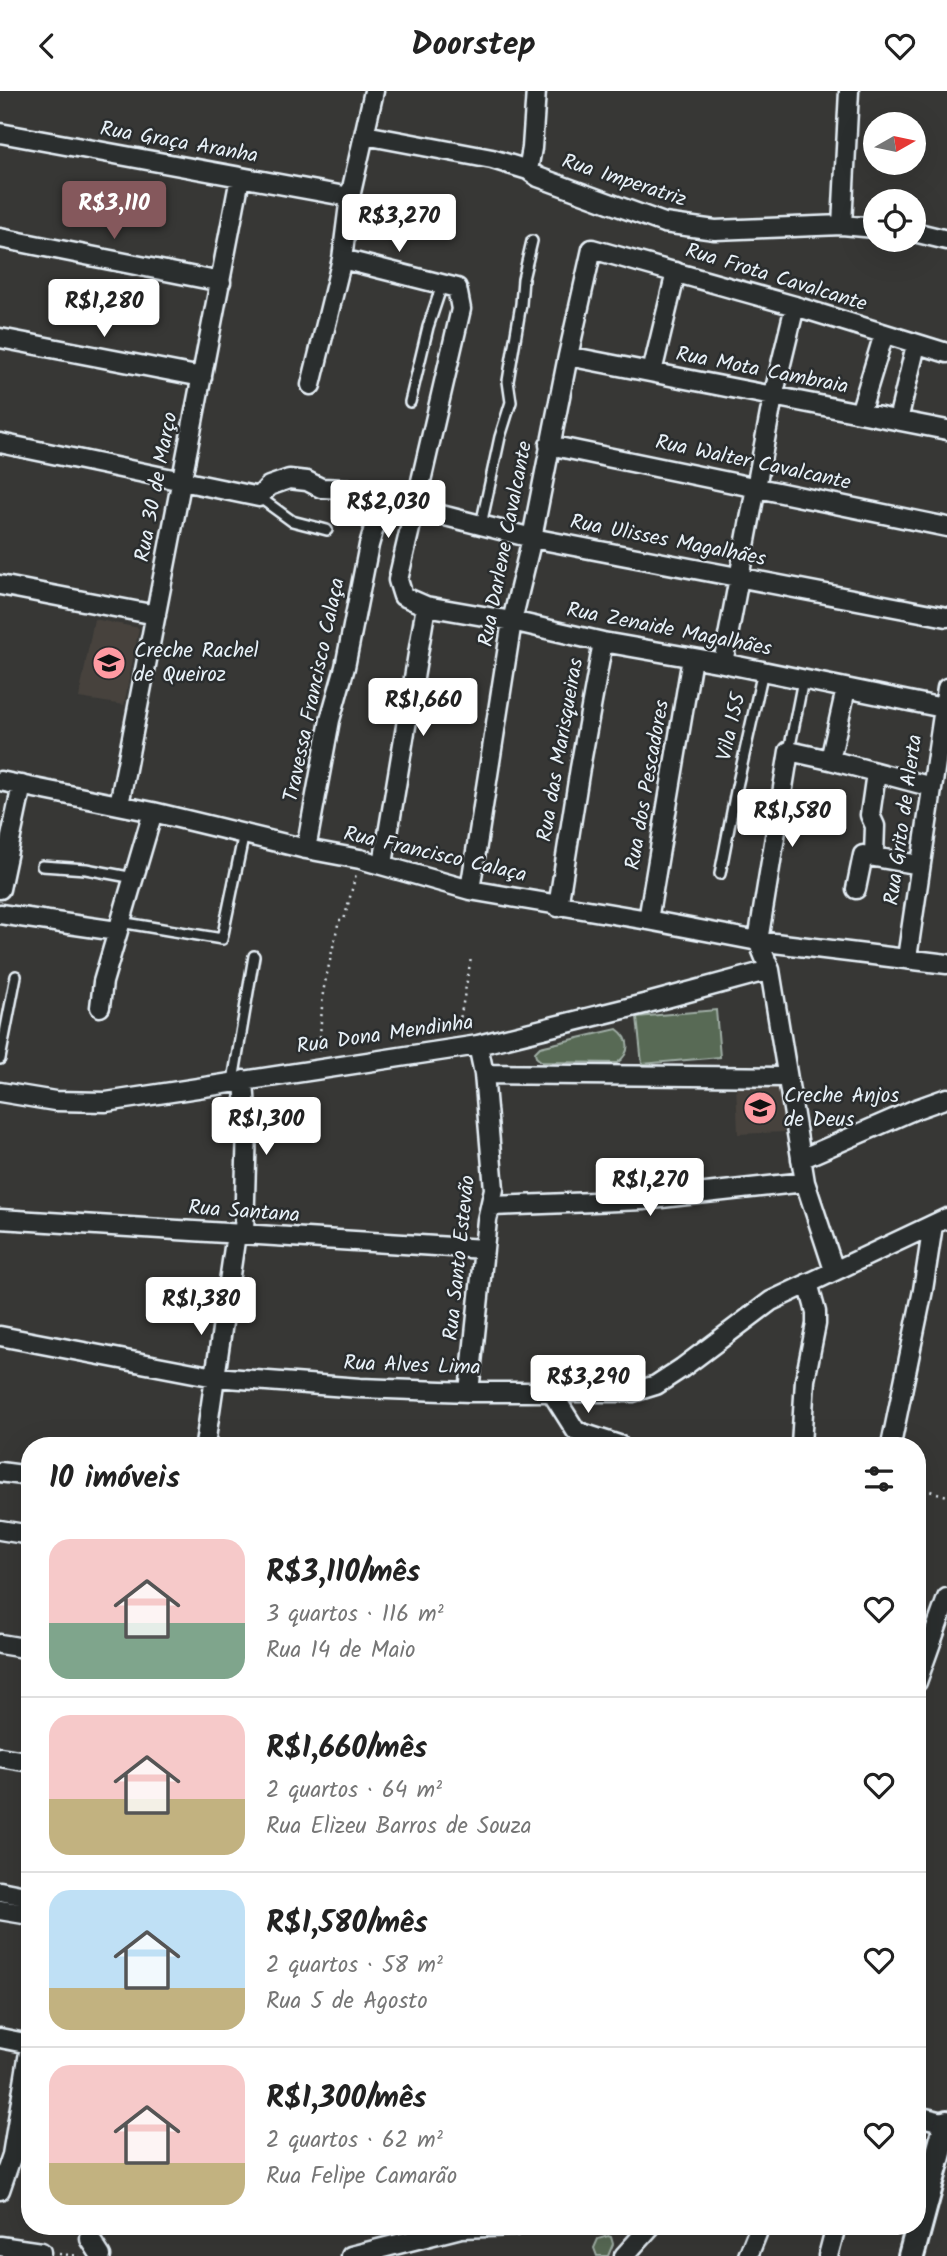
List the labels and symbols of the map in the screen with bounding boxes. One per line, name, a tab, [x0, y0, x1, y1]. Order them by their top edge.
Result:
north arrow	[863, 112, 926, 175]
street label: Rua Graça Aranha	[97, 113, 261, 173]
street label: Rua Imperatriz	[557, 145, 691, 217]
pin: R$3,110	[49, 181, 179, 241]
pin: R$3,270	[334, 195, 464, 254]
street label: Rua Frota Cavalcante	[681, 235, 872, 322]
pin: R$1,280	[39, 279, 169, 339]
street label: Rua Mota Cambraia	[673, 338, 851, 404]
street label: Rua 30 de Março	[126, 409, 188, 565]
street label: Rua Walter Cavalcante	[652, 426, 854, 500]
street label: Rua Darlene Cavalcante	[470, 438, 542, 650]
pin: R$2,030	[323, 481, 453, 540]
street label: Rua Ulisses Magalhães	[567, 506, 769, 576]
street label: Travessa Francisco Calaça	[275, 575, 355, 805]
street label: Rua Zenaide Magalhães	[564, 594, 775, 666]
place label: Creche Rachel de Queiroz	[134, 635, 259, 692]
school or university icon: Creche Rachel de Queiroz	[90, 644, 128, 682]
street label: Rua das Marisqueiras	[529, 656, 593, 844]
pin: R$1,660	[358, 679, 488, 738]
street label: Vila 155	[708, 688, 756, 764]
street label: Rua dos Pescadores	[617, 697, 679, 873]
street label: Rua Grito de Alerta	[876, 732, 932, 908]
pin: R$1,580	[727, 789, 857, 849]
street label: Rua Francisco Calaça	[340, 818, 530, 892]
street label: Rua Dona Mendinha	[294, 1006, 476, 1064]
place label: Creche Anjos de Deus	[784, 1080, 899, 1137]
school or university icon: Creche Anjos de Deus	[741, 1089, 779, 1127]
pin: R$1,300	[201, 1097, 331, 1157]
pin: R$1,270	[585, 1159, 715, 1218]
street label: Rua Santo Estevão	[435, 1174, 485, 1342]
street label: Rua Santana	[187, 1192, 301, 1232]
pin: R$1,380	[136, 1277, 266, 1337]
street label: Rua Alves Lima	[343, 1347, 481, 1385]
pin: R$3,290	[523, 1355, 653, 1415]

